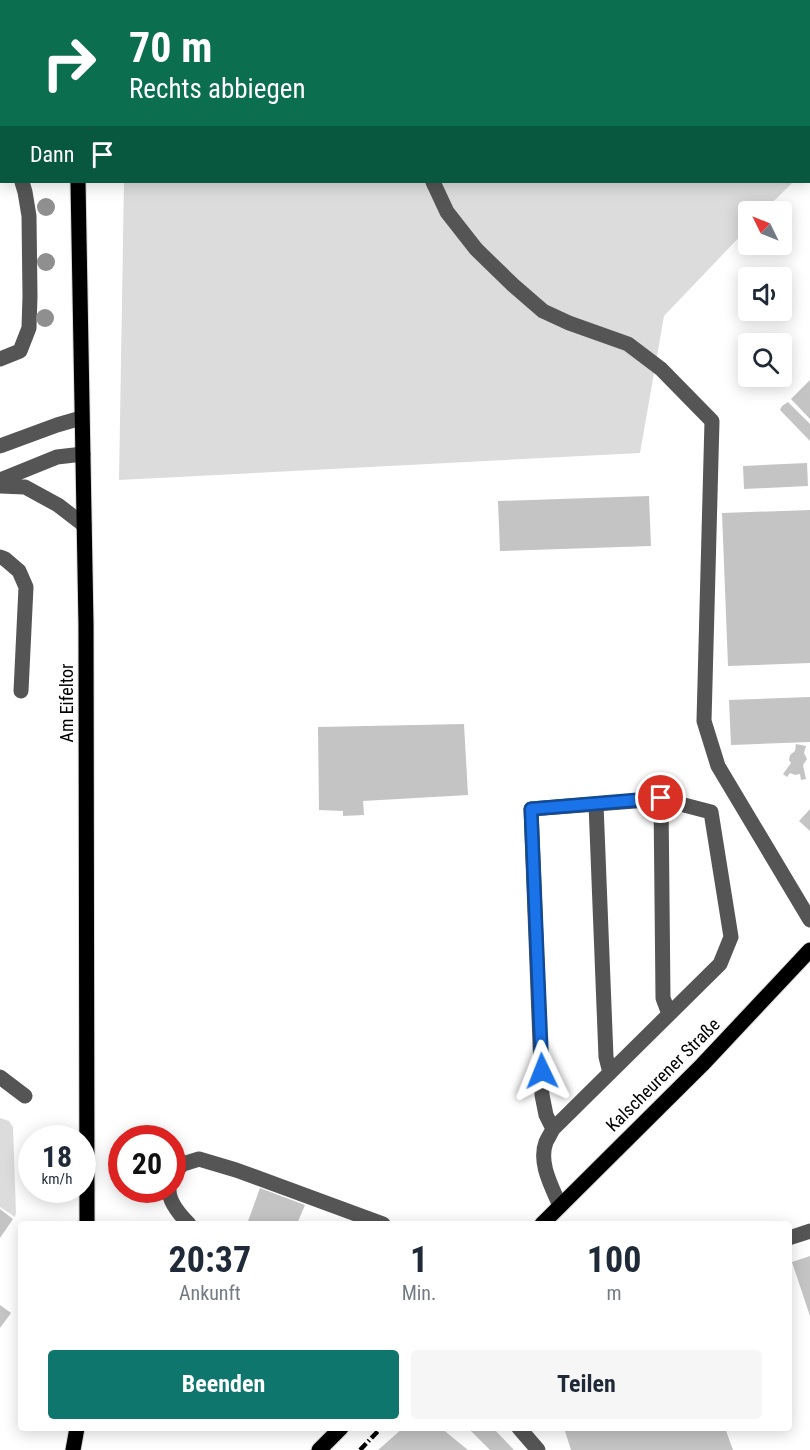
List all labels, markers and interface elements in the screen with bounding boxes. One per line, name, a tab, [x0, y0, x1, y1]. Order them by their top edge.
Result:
text: 70 m	[129, 23, 212, 72]
icon: right	[30, 24, 108, 102]
text: Rechts abbiegen	[129, 73, 305, 105]
icon: arrive	[86, 138, 119, 171]
text: Dann	[30, 142, 74, 167]
north arrow	[738, 201, 792, 255]
map controls	[738, 201, 792, 387]
button: sound	[738, 267, 792, 321]
button: search	[738, 333, 792, 387]
street label: Am Eifeltor	[56, 663, 77, 742]
pin	[635, 772, 686, 823]
icon: arrive	[644, 781, 677, 814]
street label: Kalscheurener Straße	[602, 1014, 724, 1136]
position arrow	[510, 1039, 574, 1103]
speed limit sign: 20	[108, 1125, 186, 1203]
text: 18	[42, 1139, 72, 1174]
text: km/h	[42, 1170, 72, 1188]
text: 20:37	[169, 1239, 251, 1281]
text: 1	[410, 1239, 428, 1281]
text: 100	[587, 1239, 641, 1281]
text: Ankunft	[179, 1281, 241, 1305]
text: Min.	[402, 1281, 436, 1305]
text: m	[607, 1281, 622, 1305]
button: Beenden	[48, 1350, 399, 1419]
button: Teilen	[411, 1350, 762, 1419]

